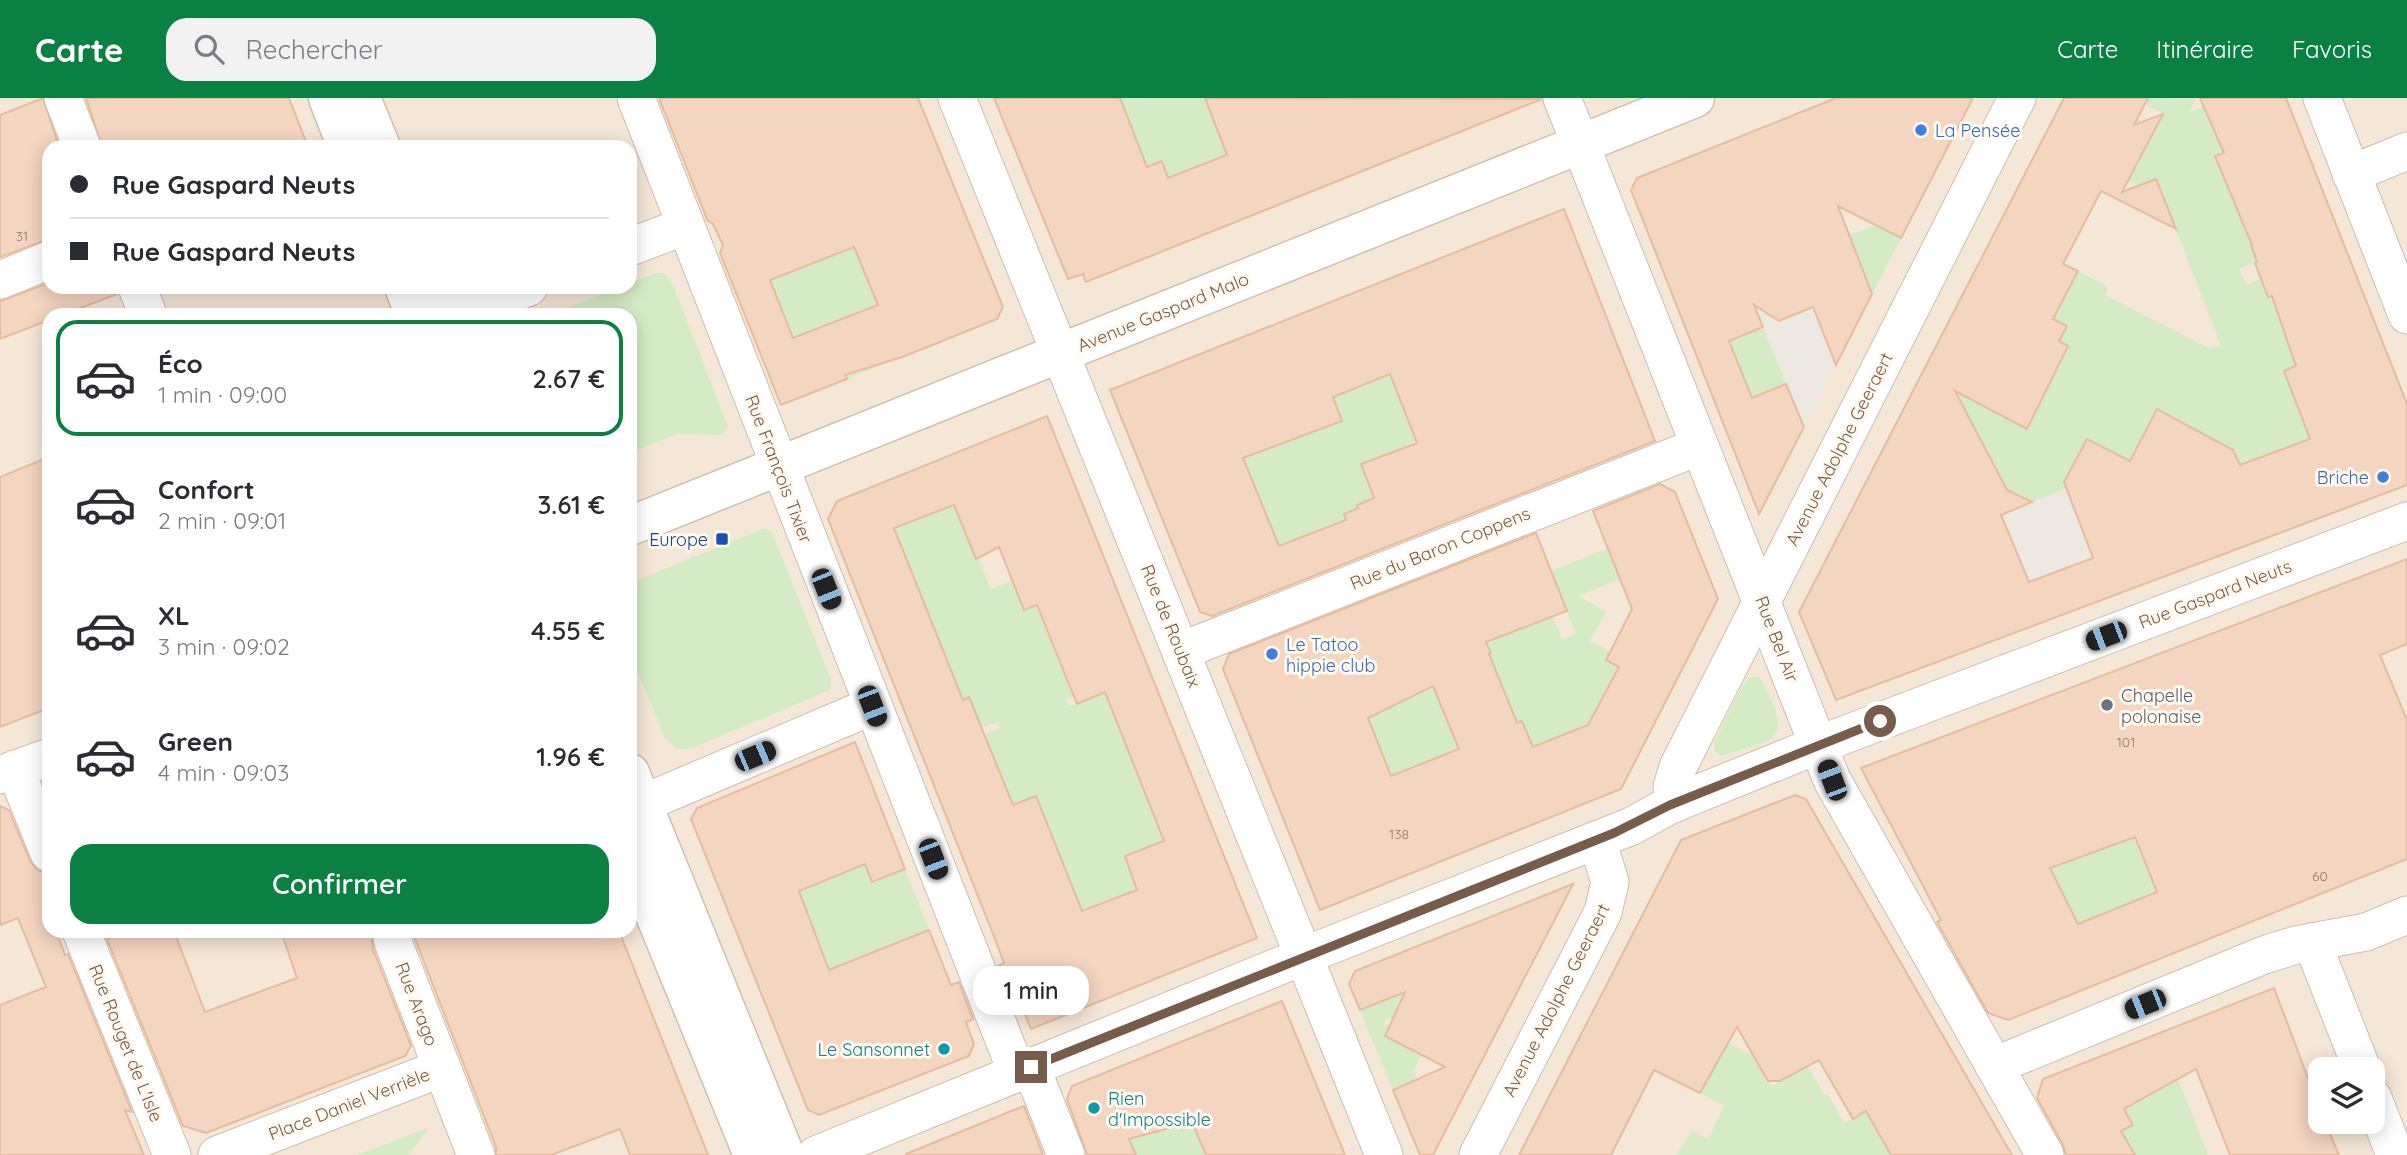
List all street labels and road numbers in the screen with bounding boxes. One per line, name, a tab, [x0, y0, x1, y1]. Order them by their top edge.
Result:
street label: Avenue Gaspard Malo	[1074, 267, 1252, 357]
street label: Avenue Adolphe Geeraert	[1780, 348, 1898, 550]
street label: Rue François Tixier	[740, 392, 818, 546]
street label: Rue du Baron Coppens	[1347, 501, 1533, 595]
street label: Rue Gaspard Neuts	[2135, 554, 2295, 634]
street label: Rue de Roubaix	[1136, 561, 1206, 691]
street label: Rue Bel Air	[1750, 593, 1804, 685]
street label: Avenue Adolphe Geeraert	[1497, 899, 1615, 1101]
street label: Rue Arago	[390, 959, 444, 1049]
street label: Rue Rouget de L'Isle	[84, 961, 168, 1125]
street label: Place Daniel Verrièle	[265, 1063, 433, 1145]

